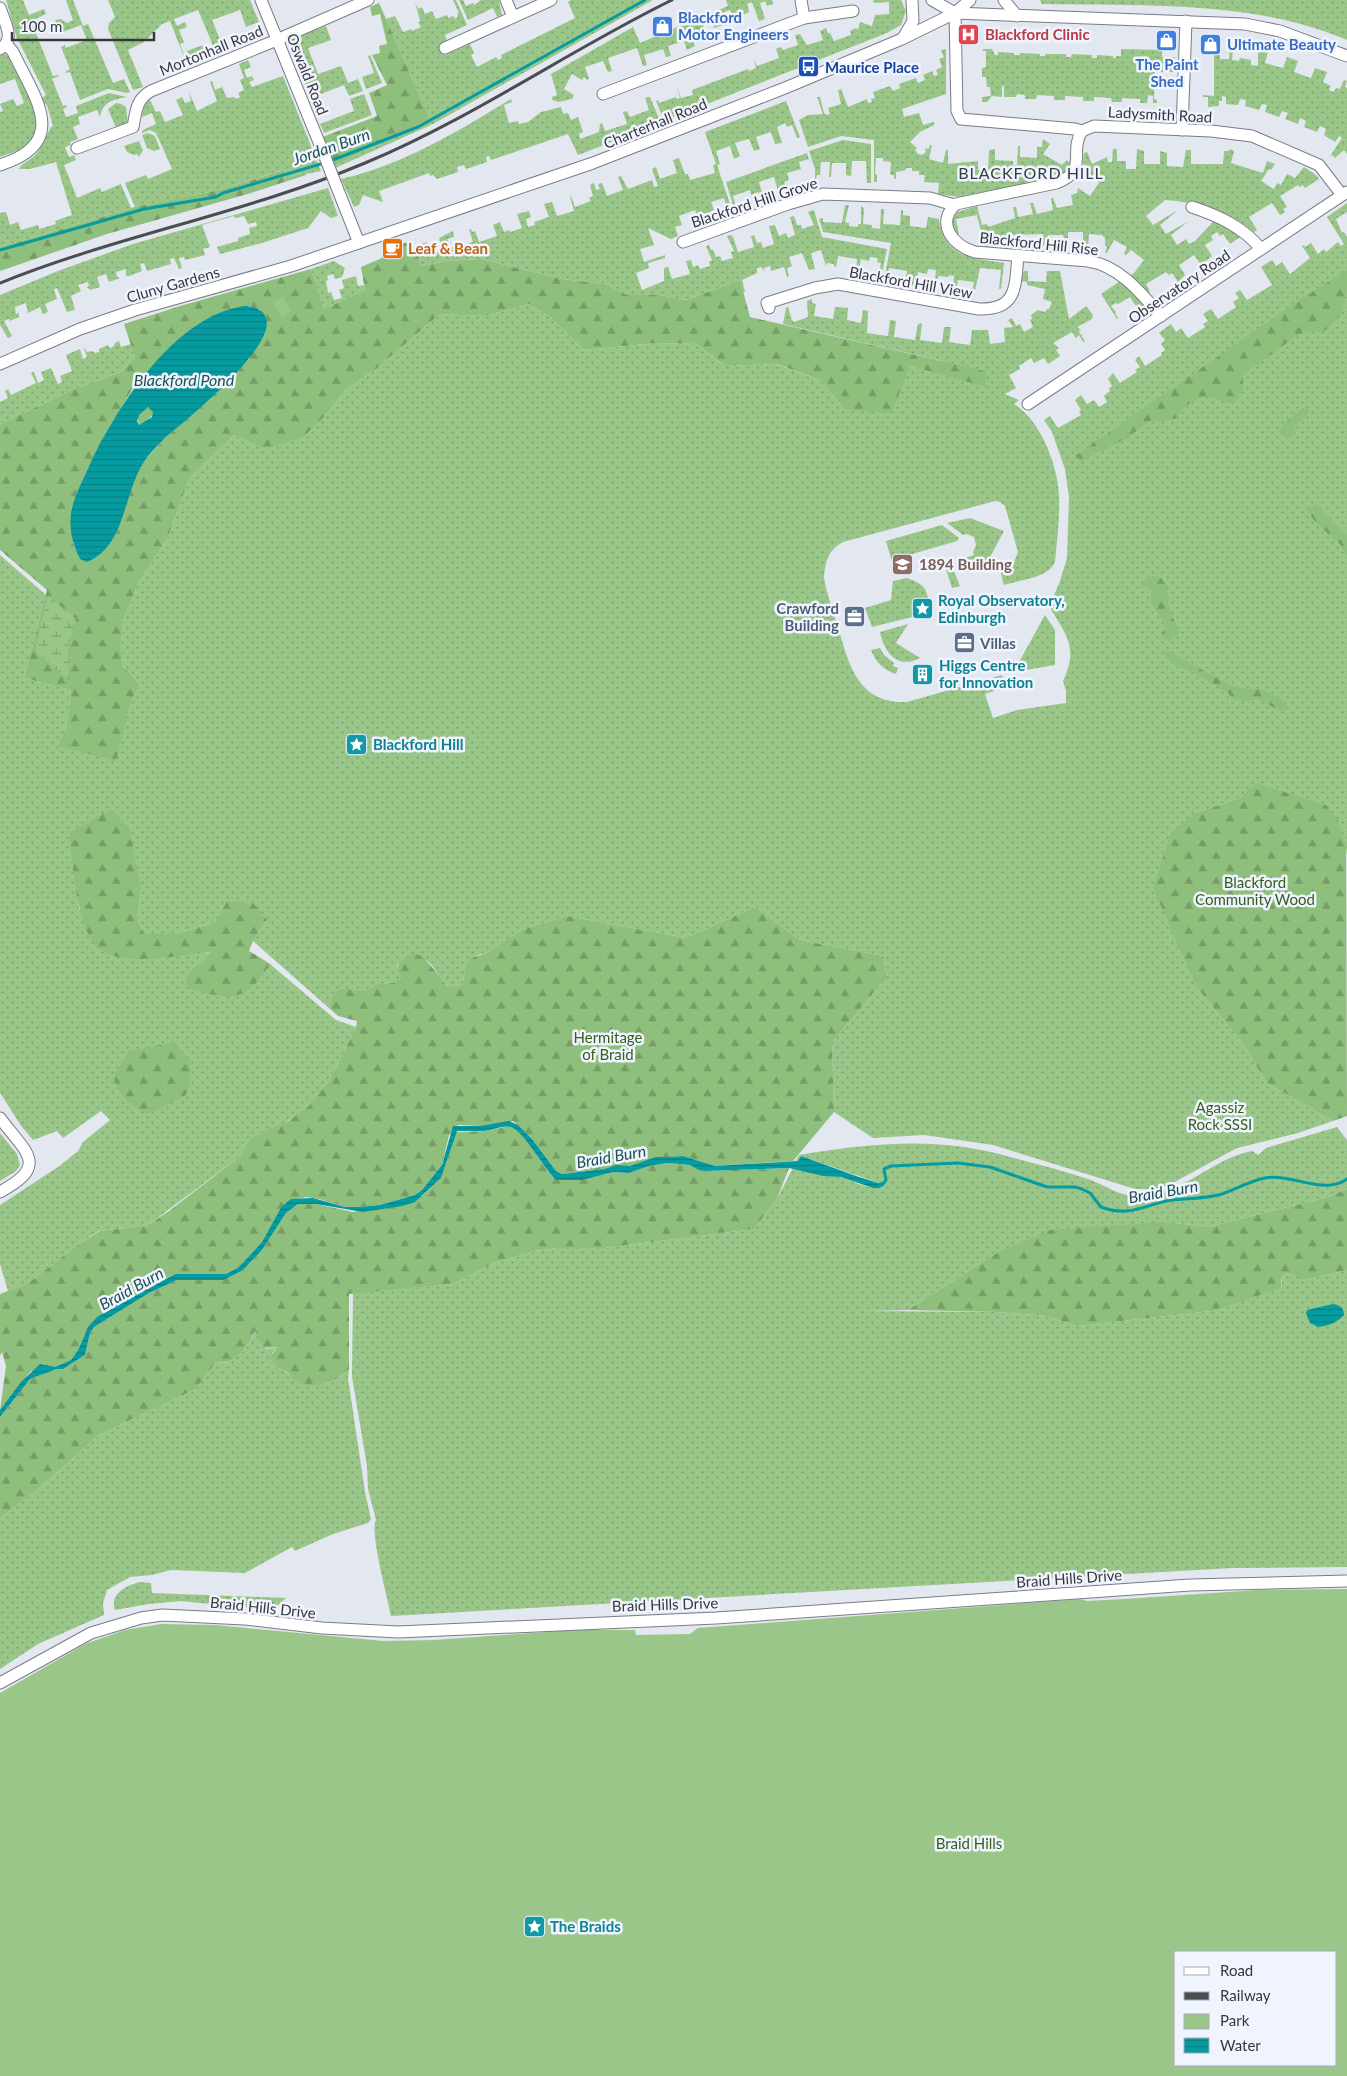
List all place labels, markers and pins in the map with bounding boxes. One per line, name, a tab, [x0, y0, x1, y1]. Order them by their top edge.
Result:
place label: Blackford Motor Engineers	[678, 8, 789, 43]
shop icon: Blackford Motor Engineers	[650, 14, 674, 38]
hospital icon: Blackford Clinic	[957, 22, 981, 46]
place label: Blackford Clinic	[985, 25, 1090, 43]
shop icon: The Paint Shed	[1155, 29, 1179, 53]
shop icon: Ultimate Beauty	[1199, 32, 1223, 56]
place label: Ultimate Beauty	[1227, 35, 1336, 53]
bus stop icon: Maurice Place	[797, 55, 821, 79]
place label: The Paint Shed	[1135, 55, 1199, 90]
place label: Maurice Place	[825, 58, 919, 76]
cafe icon: Leaf & Bean	[380, 236, 404, 260]
place label: Leaf & Bean	[408, 239, 488, 257]
school or university icon: 1894 Building	[891, 552, 915, 576]
place label: 1894 Building	[919, 555, 1012, 573]
place label: Royal Observatory, Edinburgh	[938, 591, 1065, 626]
place icon: Royal Observatory, Edinburgh	[910, 597, 934, 621]
place label: Crawford Building	[776, 599, 839, 634]
office icon: Crawford Building	[843, 605, 867, 629]
office icon: Villas	[952, 631, 976, 655]
place label: Villas	[979, 634, 1016, 652]
place label: Higgs Centre for Innovation	[939, 656, 1033, 691]
building icon: Higgs Centre for Innovation	[911, 662, 935, 686]
place icon: Blackford Hill	[345, 732, 369, 756]
place label: Blackford Hill	[373, 735, 463, 753]
place icon: The Braids	[522, 1914, 546, 1938]
place label: The Braids	[550, 1917, 621, 1935]

